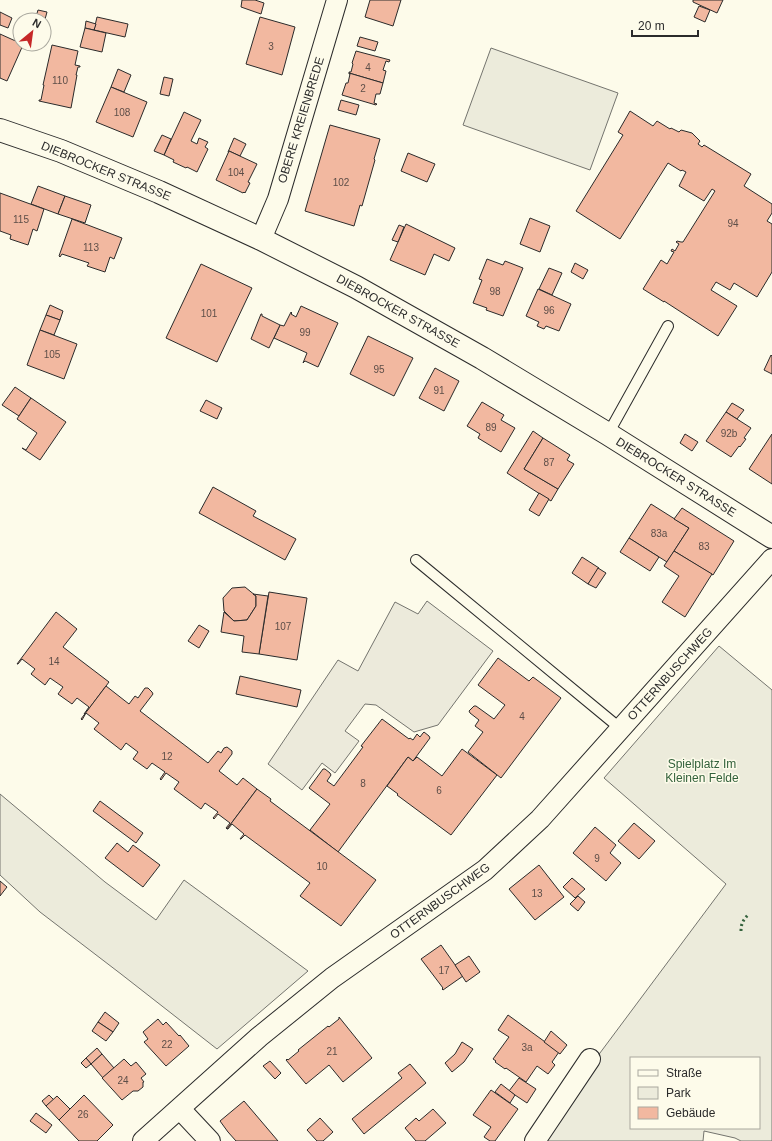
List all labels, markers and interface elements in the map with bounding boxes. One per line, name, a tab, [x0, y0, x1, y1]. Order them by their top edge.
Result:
north arrow	[12, 12, 52, 52]
scale bar	[632, 12, 698, 38]
text: N	[30, 16, 43, 30]
text: 20 m	[638, 19, 665, 33]
house number: 3	[268, 41, 274, 52]
street label: OBERE KREIENBREDE	[275, 55, 327, 185]
house number: 4	[365, 62, 371, 73]
house number: 110	[52, 75, 68, 86]
house number: 2	[360, 83, 366, 94]
house number: 108	[114, 107, 131, 118]
street label: DIEBROCKER STRASSE	[39, 139, 173, 203]
house number: 104	[228, 167, 245, 178]
house number: 102	[333, 177, 350, 188]
house number: 115	[13, 214, 29, 225]
house number: 94	[727, 218, 739, 229]
house number: 113	[83, 242, 99, 253]
street label: DIEBROCKER STRASSE	[334, 271, 462, 351]
house number: 98	[489, 286, 501, 297]
house number: 96	[543, 305, 555, 316]
house number: 101	[201, 308, 218, 319]
house number: 99	[299, 327, 311, 338]
house number: 105	[44, 349, 61, 360]
house number: 95	[373, 364, 385, 375]
house number: 91	[433, 385, 445, 396]
house number: 89	[485, 422, 497, 433]
house number: 92b	[721, 428, 738, 439]
street label: DIEBROCKER STRASSE	[613, 434, 739, 520]
house number: 87	[543, 457, 555, 468]
house number: 83a	[651, 528, 668, 539]
house number: 83	[698, 541, 710, 552]
house number: 107	[275, 621, 292, 632]
street label: OTTERNBUSCHWEG	[625, 625, 715, 723]
house number: 14	[48, 656, 60, 667]
house number: 4	[519, 711, 525, 722]
house number: 12	[161, 751, 173, 762]
park label: Spielplatz Im Kleinen Felde	[665, 757, 739, 785]
house number: 8	[360, 778, 366, 789]
house number: 6	[436, 785, 442, 796]
house number: 9	[594, 853, 600, 864]
street label: OTTERNBUSCHWEG	[387, 860, 493, 942]
house number: 10	[316, 861, 328, 872]
house number: 13	[531, 888, 543, 899]
house number: 17	[438, 965, 450, 976]
house number: 22	[161, 1039, 173, 1050]
house number: 3a	[521, 1042, 533, 1053]
house number: 21	[326, 1046, 338, 1057]
legend	[630, 1057, 760, 1129]
text: Straße	[666, 1066, 702, 1080]
house number: 24	[117, 1075, 129, 1086]
text: Park	[666, 1086, 692, 1100]
text: Gebäude	[666, 1106, 716, 1120]
house number: 26	[77, 1109, 89, 1120]

